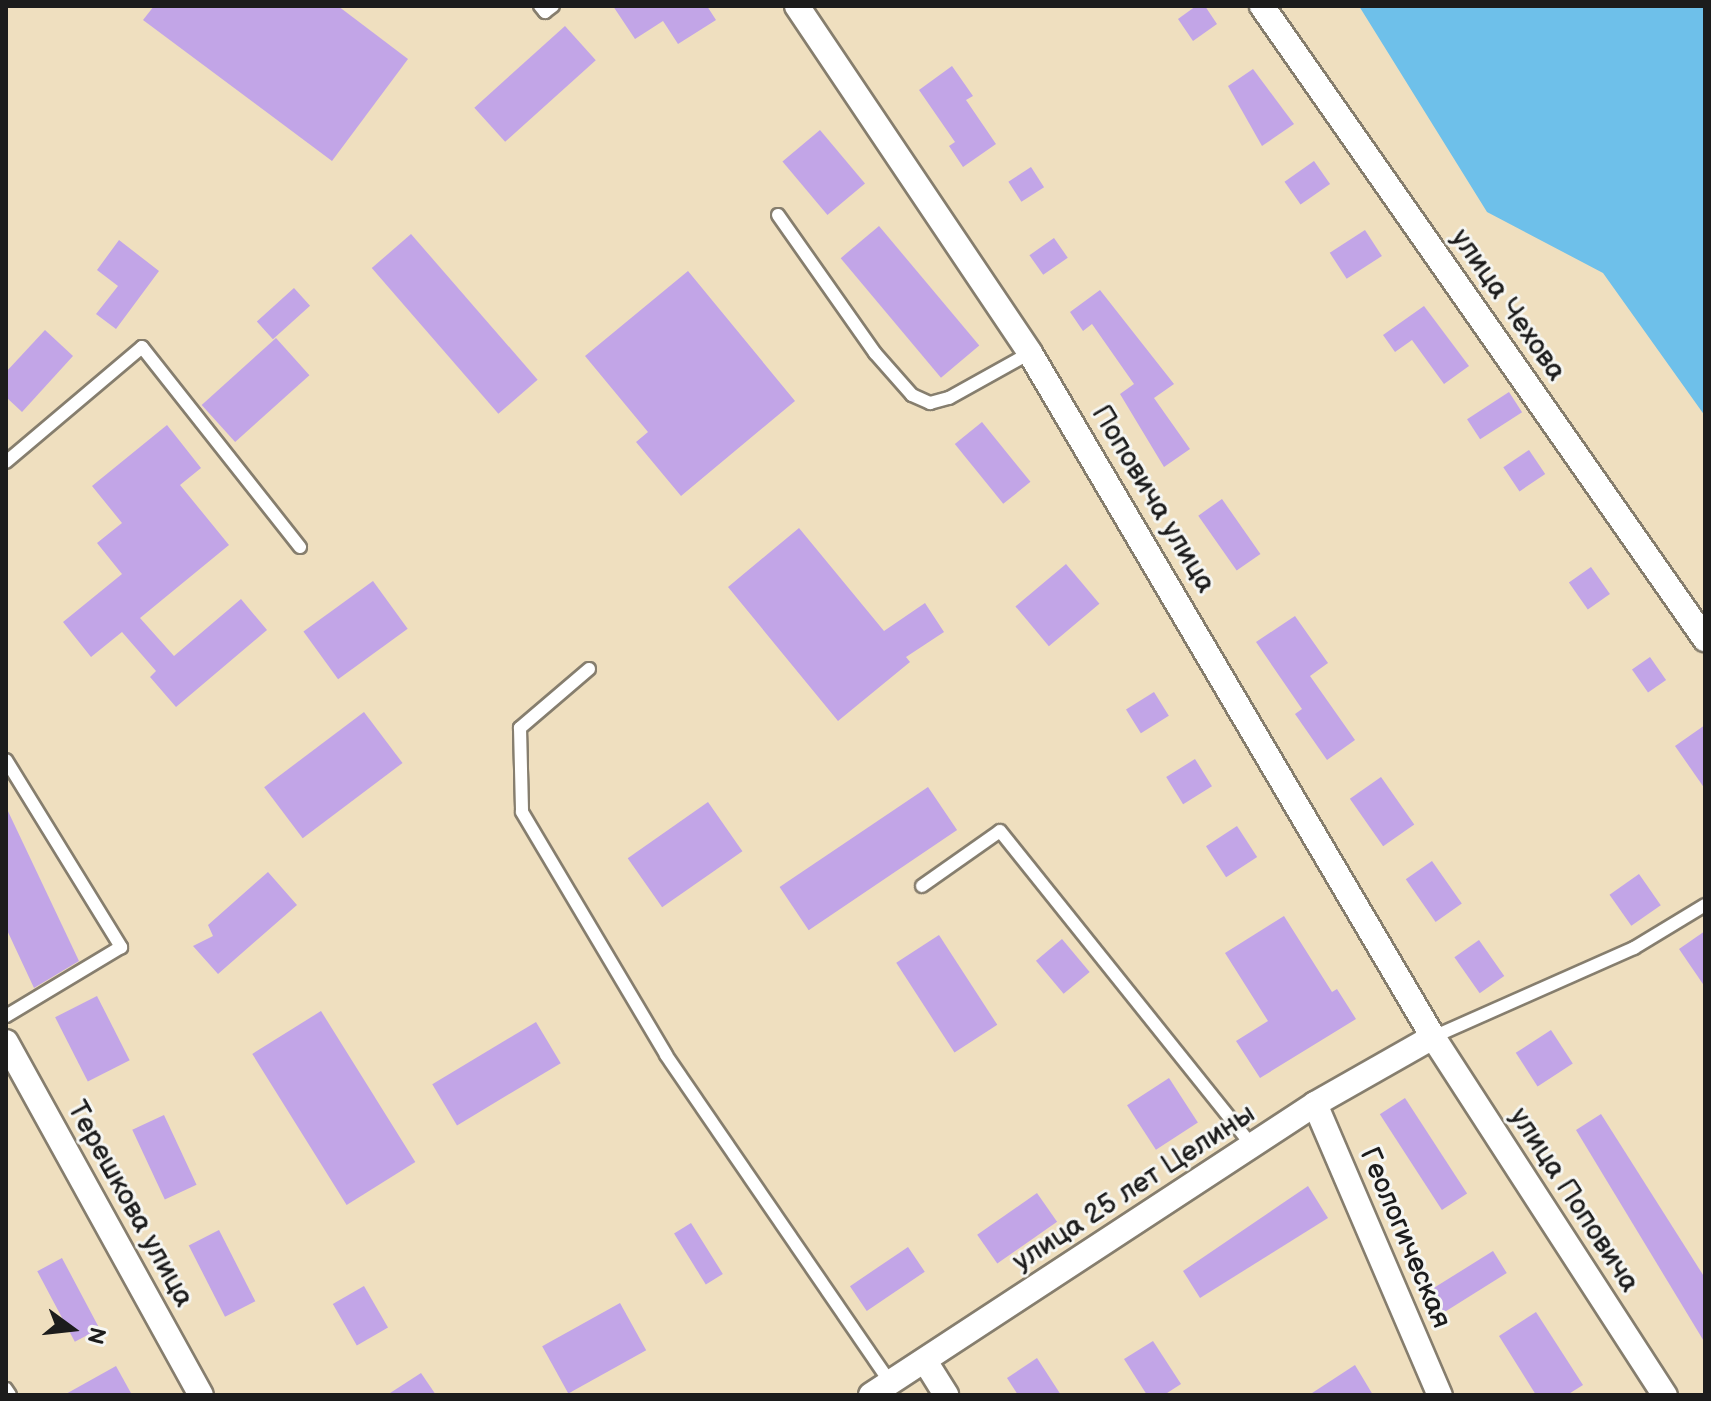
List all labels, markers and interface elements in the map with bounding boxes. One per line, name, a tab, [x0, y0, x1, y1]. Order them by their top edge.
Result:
street label: улица Чехова	[1443, 223, 1573, 387]
street label: Поповича улица	[1084, 399, 1222, 599]
street label: Терешкова улица	[60, 1095, 200, 1313]
street label: улица 25 лет Целины	[1007, 1097, 1261, 1279]
street label: улица Поповича	[1502, 1102, 1646, 1298]
street label: Геологическая	[1352, 1143, 1458, 1333]
north arrow	[32, 1289, 112, 1369]
text: N	[80, 1324, 111, 1347]

